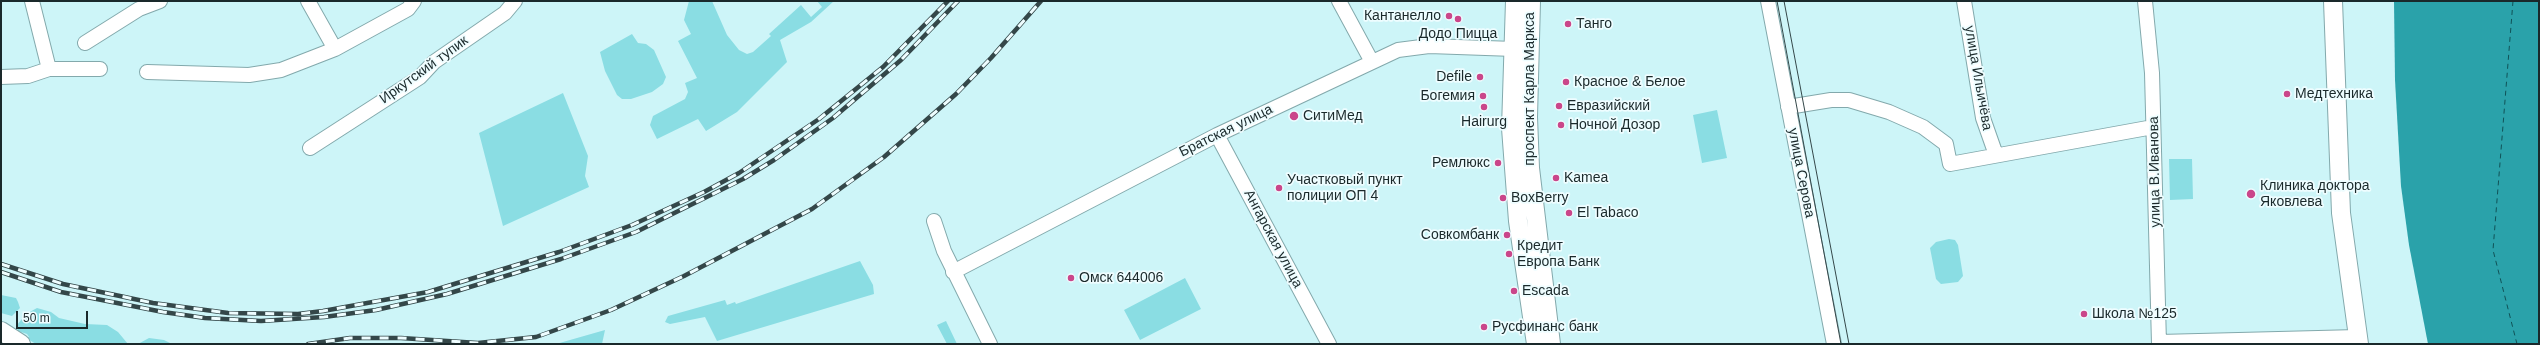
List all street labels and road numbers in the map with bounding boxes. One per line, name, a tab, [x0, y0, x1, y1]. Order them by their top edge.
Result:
street label: проспект Карла Маркса	[1522, 12, 1538, 166]
street label: улица Ильичёва	[1961, 24, 1995, 132]
street label: Иркутский тупик	[377, 32, 471, 108]
street label: Братская улица	[1177, 101, 1275, 161]
street label: улица В.Иванова	[2146, 116, 2164, 228]
street label: улица Серова	[1784, 127, 1818, 219]
street label: Ангарская улица	[1240, 187, 1306, 291]

